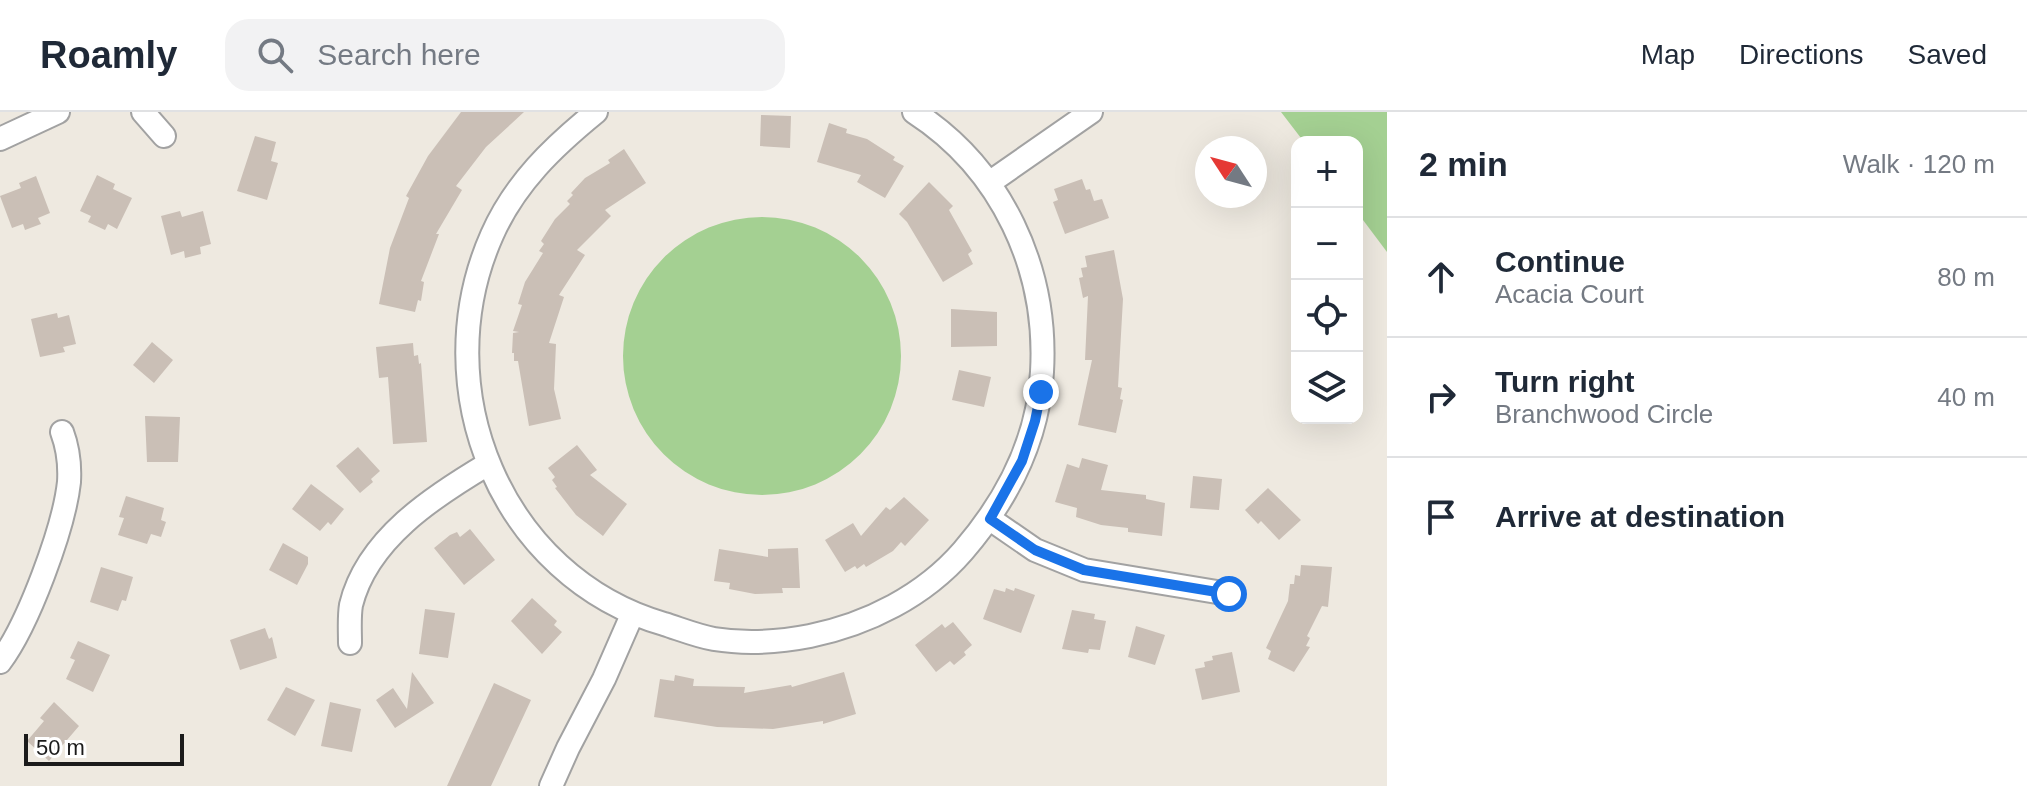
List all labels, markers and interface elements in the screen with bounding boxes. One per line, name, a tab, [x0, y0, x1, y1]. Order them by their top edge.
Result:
search box	[225, 19, 785, 91]
icon: search	[253, 33, 297, 77]
text: Roamly	[40, 34, 177, 76]
text: Search here	[317, 38, 481, 71]
text: Map	[1641, 39, 1695, 70]
text: Directions	[1739, 39, 1864, 70]
text: Saved	[1908, 39, 1987, 70]
north arrow	[1195, 136, 1267, 208]
map controls	[1291, 136, 1363, 424]
button: +	[1291, 136, 1363, 208]
text: 2 min	[1419, 145, 1508, 183]
text: Walk · 120 m	[1843, 149, 1995, 179]
button: −	[1291, 208, 1363, 280]
text: Continue	[1495, 245, 1625, 278]
icon: ahead	[1419, 255, 1463, 299]
text: 80 m	[1937, 262, 1995, 292]
text: Acacia Court	[1495, 279, 1644, 309]
button: locate	[1291, 280, 1363, 352]
button: layers	[1291, 352, 1363, 424]
text: Turn right	[1495, 365, 1634, 398]
route end	[1023, 374, 1059, 410]
icon: right	[1419, 375, 1463, 419]
text: 40 m	[1937, 382, 1995, 412]
text: Branchwood Circle	[1495, 399, 1713, 429]
icon: arrive	[1419, 495, 1463, 539]
text: Arrive at destination	[1495, 500, 1785, 533]
route start	[1211, 576, 1247, 612]
scale bar	[24, 730, 184, 766]
text: 50 m	[36, 735, 85, 760]

